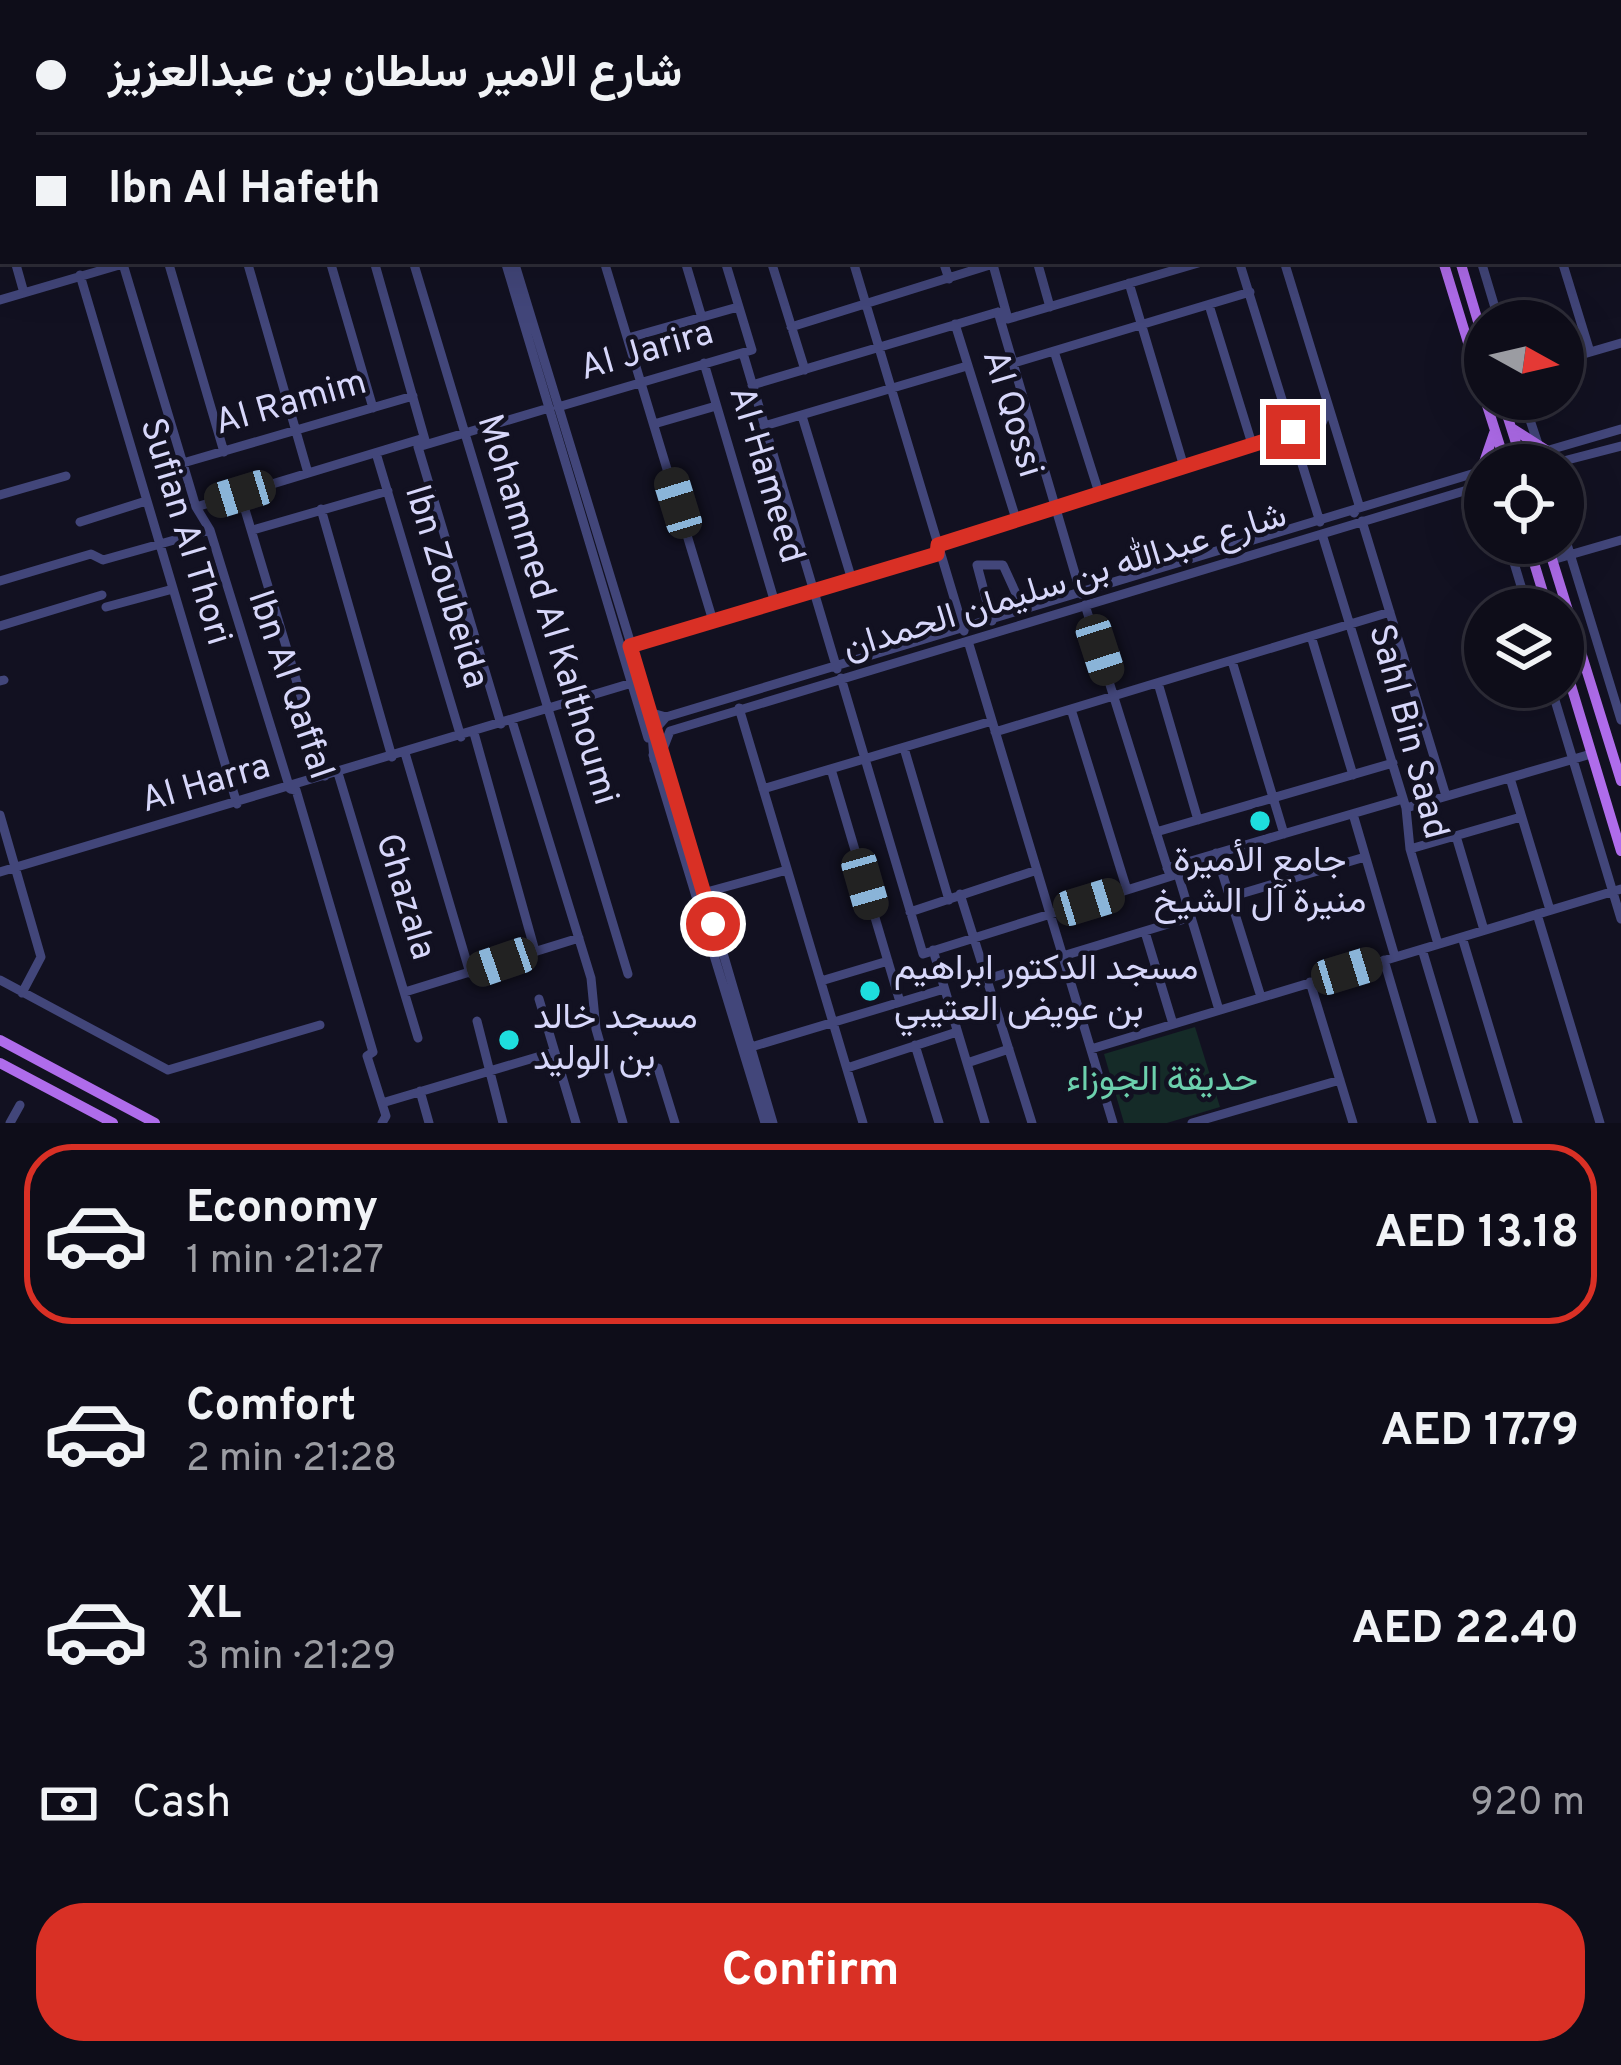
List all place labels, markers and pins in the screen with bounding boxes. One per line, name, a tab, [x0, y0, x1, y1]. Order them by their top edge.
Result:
marker: جامع الأميرة منيرة آل الشيخ	[1247, 808, 1273, 834]
place label: جامع الأميرة منيرة آل الشيخ	[1153, 839, 1367, 926]
place label: مسجد الدكتور ابراهيم بن عويض العتيبي	[894, 947, 1199, 1037]
marker: مسجد الدكتور ابراهيم بن عويض العتيبي	[857, 978, 883, 1004]
place label: مسجد خالد بن الوليد	[533, 996, 698, 1083]
marker: مسجد خالد بن الوليد	[496, 1027, 522, 1053]

